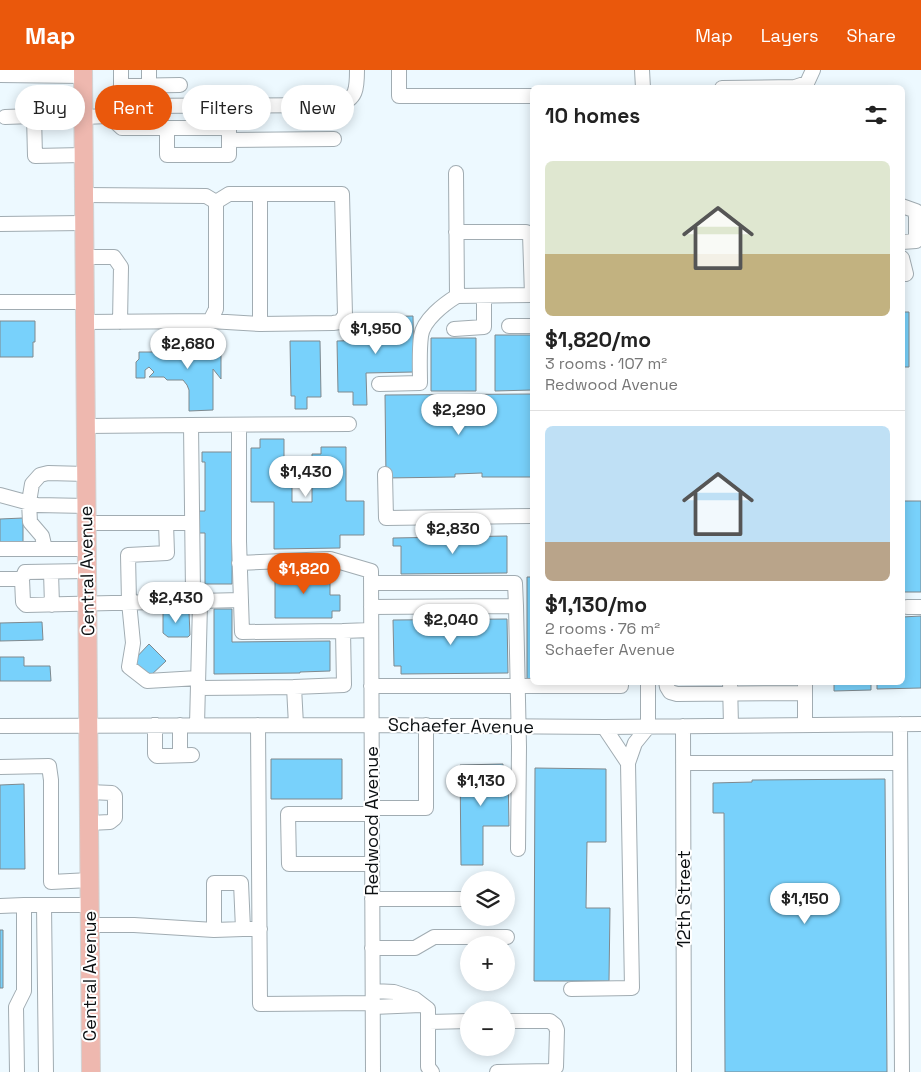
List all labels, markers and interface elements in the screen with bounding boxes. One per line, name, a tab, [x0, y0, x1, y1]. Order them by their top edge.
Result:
text: Map	[25, 20, 75, 51]
text: Map	[695, 24, 733, 47]
text: Layers	[761, 24, 818, 47]
text: Share	[846, 24, 896, 47]
chip: Buy	[15, 85, 85, 130]
chip: Rent	[95, 85, 172, 130]
chip: Filters	[182, 85, 271, 130]
chip: New	[281, 85, 354, 130]
icon: filters	[862, 101, 890, 129]
text: 10 homes	[545, 102, 640, 129]
icon: home	[673, 193, 763, 283]
pin: $1,950	[335, 312, 417, 355]
text: $1,950	[350, 318, 402, 339]
text: $1,820/mo	[545, 326, 651, 353]
pin: $2,680	[147, 328, 229, 370]
text: $2,680	[161, 333, 215, 354]
text: 3 rooms · 107 m²	[545, 353, 667, 374]
text: Redwood Avenue	[545, 374, 678, 395]
pin: $2,290	[418, 394, 500, 436]
text: $2,290	[432, 399, 486, 420]
pin: $1,430	[265, 456, 347, 498]
icon: home	[673, 459, 763, 549]
text: $1,430	[280, 461, 332, 482]
street label: Central Avenue	[74, 506, 99, 636]
pin: $2,830	[412, 512, 494, 555]
text: $2,830	[426, 518, 480, 539]
pin: $1,820	[263, 552, 345, 595]
text: $1,820	[278, 558, 330, 579]
pin: $2,430	[135, 582, 217, 624]
text: $2,430	[149, 587, 203, 608]
text: $1,130/mo	[545, 591, 647, 618]
pin: $2,040	[410, 604, 492, 646]
text: $2,040	[424, 609, 478, 630]
text: 2 rooms · 76 m²	[545, 618, 660, 639]
text: Schaefer Avenue	[545, 639, 675, 660]
street label: Schaefer Avenue	[388, 713, 534, 738]
street label: Redwood Avenue	[360, 746, 383, 896]
pin: $1,130	[440, 764, 522, 807]
text: $1,130	[457, 770, 505, 791]
street label: 12th Street	[672, 850, 695, 948]
map controls	[460, 871, 515, 1056]
button: layers	[460, 871, 515, 926]
pin: $1,150	[764, 882, 846, 925]
text: $1,150	[781, 888, 829, 909]
street label: Central Avenue	[78, 911, 101, 1041]
button: +	[460, 936, 515, 991]
button: −	[460, 1001, 515, 1056]

